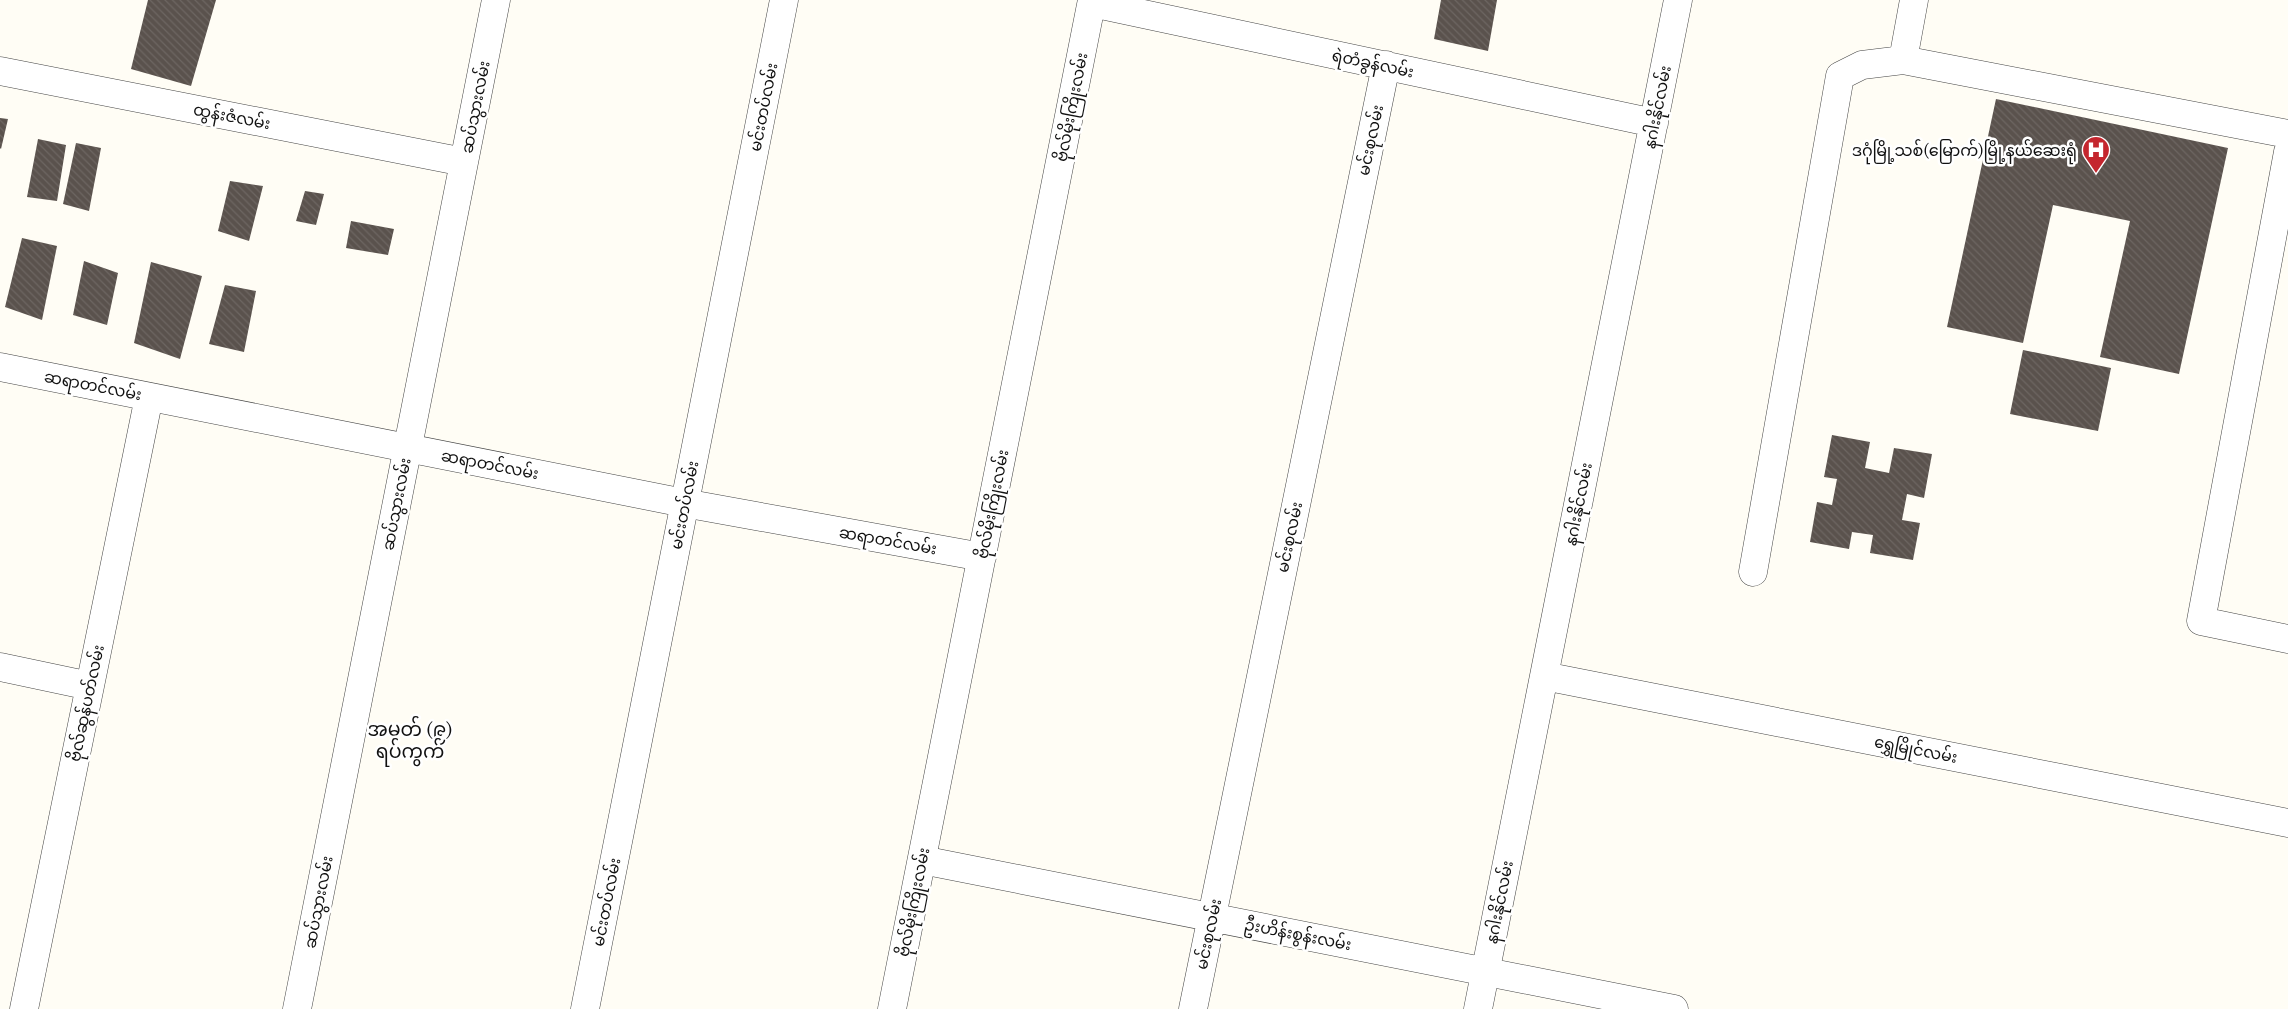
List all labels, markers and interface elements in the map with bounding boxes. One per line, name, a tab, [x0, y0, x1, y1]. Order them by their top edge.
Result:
street label: ရဲတံခွန်လမ်း	[1329, 44, 1416, 85]
street label: ဗိုလ်မိုးကြိုးလမ်း	[1050, 50, 1096, 164]
street label: ဆပ်သွားလမ်း	[455, 59, 498, 156]
street label: မင်းတပ်လမ်း	[744, 61, 781, 153]
street label: နဂါးနိုင်လမ်း	[1638, 63, 1680, 151]
street label: ထွန်းဇံလမ်း	[191, 98, 272, 137]
street label: မင်းစုလမ်း	[1352, 103, 1392, 178]
hospital icon: ဒဂုံမြို့သစ်(မြောက်)မြို့နယ်ဆေးရုံ	[2081, 135, 2111, 174]
place label: ဒဂုံမြို့သစ်(မြောက်)မြို့နယ်ဆေးရုံ	[1852, 139, 2077, 165]
street label: ဆရာတင်လမ်း	[42, 365, 144, 408]
street label: ဆရာတင်လမ်း	[439, 444, 541, 487]
street label: ဗိုလ်မိုးကြိုးလမ်း	[971, 447, 1017, 561]
street label: ဆပ်သွားလမ်း	[376, 456, 419, 553]
street label: မင်းတပ်လမ်း	[665, 459, 702, 551]
street label: နဂါးနိုင်လမ်း	[1559, 460, 1601, 548]
street label: မင်းစုလမ်း	[1271, 500, 1311, 575]
street label: ဆရာတင်လမ်း	[837, 521, 939, 562]
street label: ဗိုလ်ဆွန်ပတ်လမ်း	[63, 642, 113, 764]
district label: အမှတ် (၉) ရပ်ကွက်	[367, 715, 453, 767]
street label: ရွှေမြိုင်လမ်း	[1872, 730, 1959, 771]
street label: ဗိုလ်မိုးကြိုးလမ်း	[892, 845, 938, 959]
street label: ဆပ်သွားလမ်း	[298, 854, 341, 951]
street label: မင်းတပ်လမ်း	[587, 856, 624, 948]
street label: နဂါးနိုင်လမ်း	[1480, 858, 1522, 946]
street label: မင်းစုလမ်း	[1190, 897, 1230, 972]
street label: ဦးဟိန်းစွန်းလမ်း	[1242, 913, 1353, 958]

